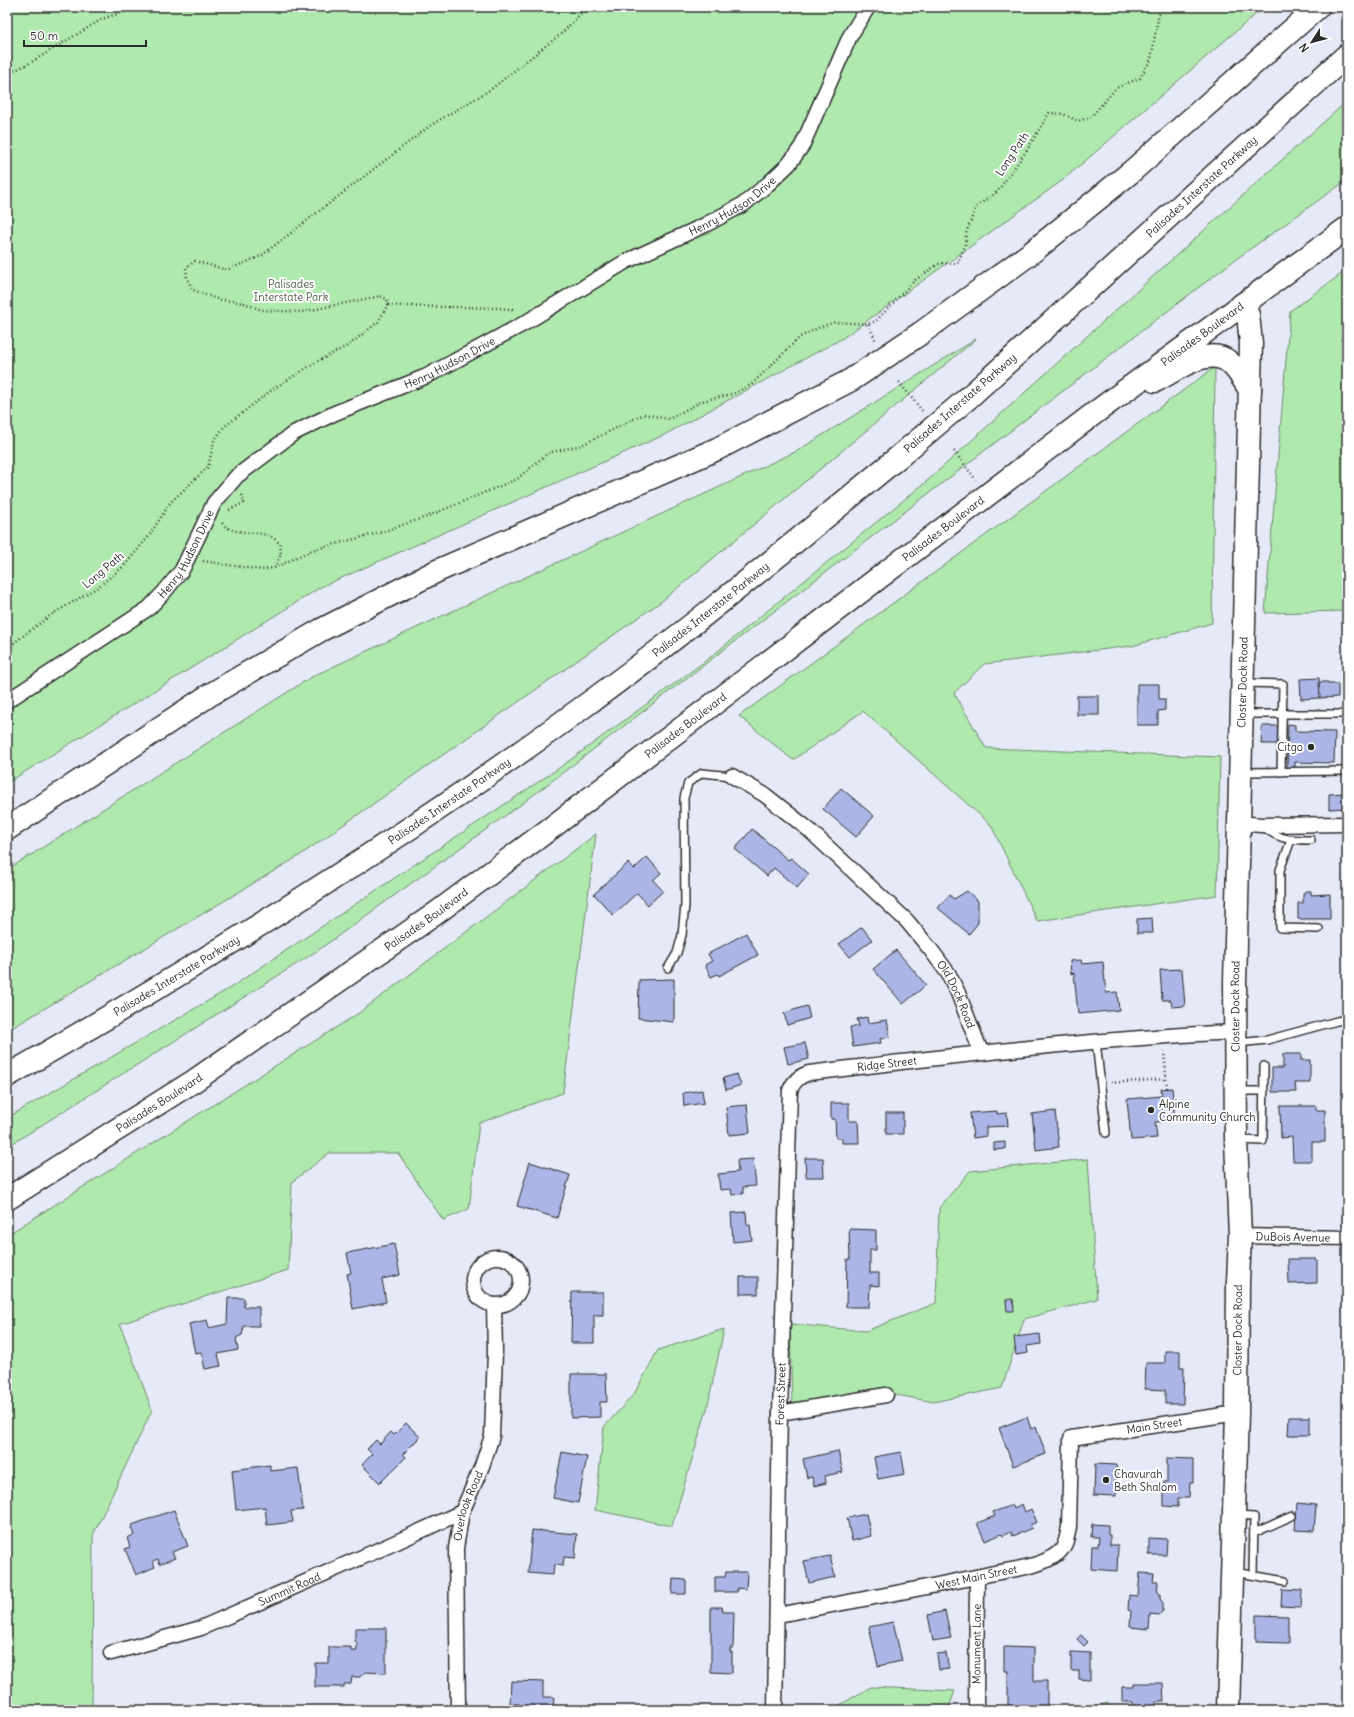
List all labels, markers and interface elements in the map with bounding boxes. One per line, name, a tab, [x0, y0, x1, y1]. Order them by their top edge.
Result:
scale bar	[24, 22, 146, 48]
north arrow	[1292, 22, 1332, 62]
text: 50 m	[30, 28, 59, 43]
text: N	[1296, 41, 1312, 55]
street label: Long Path	[992, 129, 1032, 179]
street label: Palisades Interstate Parkway	[1143, 133, 1260, 240]
street label: Henry Hudson Drive	[687, 173, 779, 238]
park label: Palisades Interstate Park	[254, 277, 329, 304]
street label: Palisades Boulevard	[1158, 299, 1247, 369]
street label: Henry Hudson Drive	[402, 334, 497, 392]
street label: Palisades Interstate Parkway	[901, 350, 1019, 456]
street label: Palisades Boulevard	[899, 493, 987, 564]
street label: Henry Hudson Drive	[155, 507, 217, 601]
street label: Long Path	[79, 549, 127, 591]
street label: Palisades Interstate Parkway	[649, 559, 772, 660]
street label: Closter Dock Road	[1234, 636, 1251, 728]
street label: Palisades Boulevard	[642, 689, 730, 761]
place label: Citgo	[1277, 740, 1303, 754]
marker: Citgo	[1306, 742, 1316, 752]
street label: Palisades Interstate Parkway	[386, 754, 513, 848]
street label: Palisades Boulevard	[382, 885, 471, 954]
street label: Palisades Interstate Parkway	[111, 932, 242, 1019]
street label: Old Dock Road	[934, 957, 978, 1031]
street label: Closter Dock Road	[1228, 960, 1243, 1052]
street label: Ridge Street	[856, 1053, 918, 1074]
street label: Palisades Boulevard	[113, 1070, 206, 1135]
place label: Alpine Community Church	[1159, 1097, 1256, 1124]
marker: Alpine Community Church	[1146, 1105, 1156, 1115]
street label: DuBois Avenue	[1256, 1229, 1331, 1245]
street label: Closter Dock Road	[1230, 1284, 1245, 1376]
street label: Forest Street	[773, 1362, 789, 1426]
street label: Main Street	[1126, 1414, 1183, 1437]
place label: Chavurah Beth Shalom	[1114, 1467, 1177, 1494]
street label: Overlook Road	[450, 1468, 486, 1542]
marker: Chavurah Beth Shalom	[1101, 1475, 1111, 1485]
street label: West Main Street	[934, 1562, 1019, 1592]
street label: Summit Road	[256, 1569, 323, 1609]
street label: Monument Lane	[969, 1604, 984, 1684]

